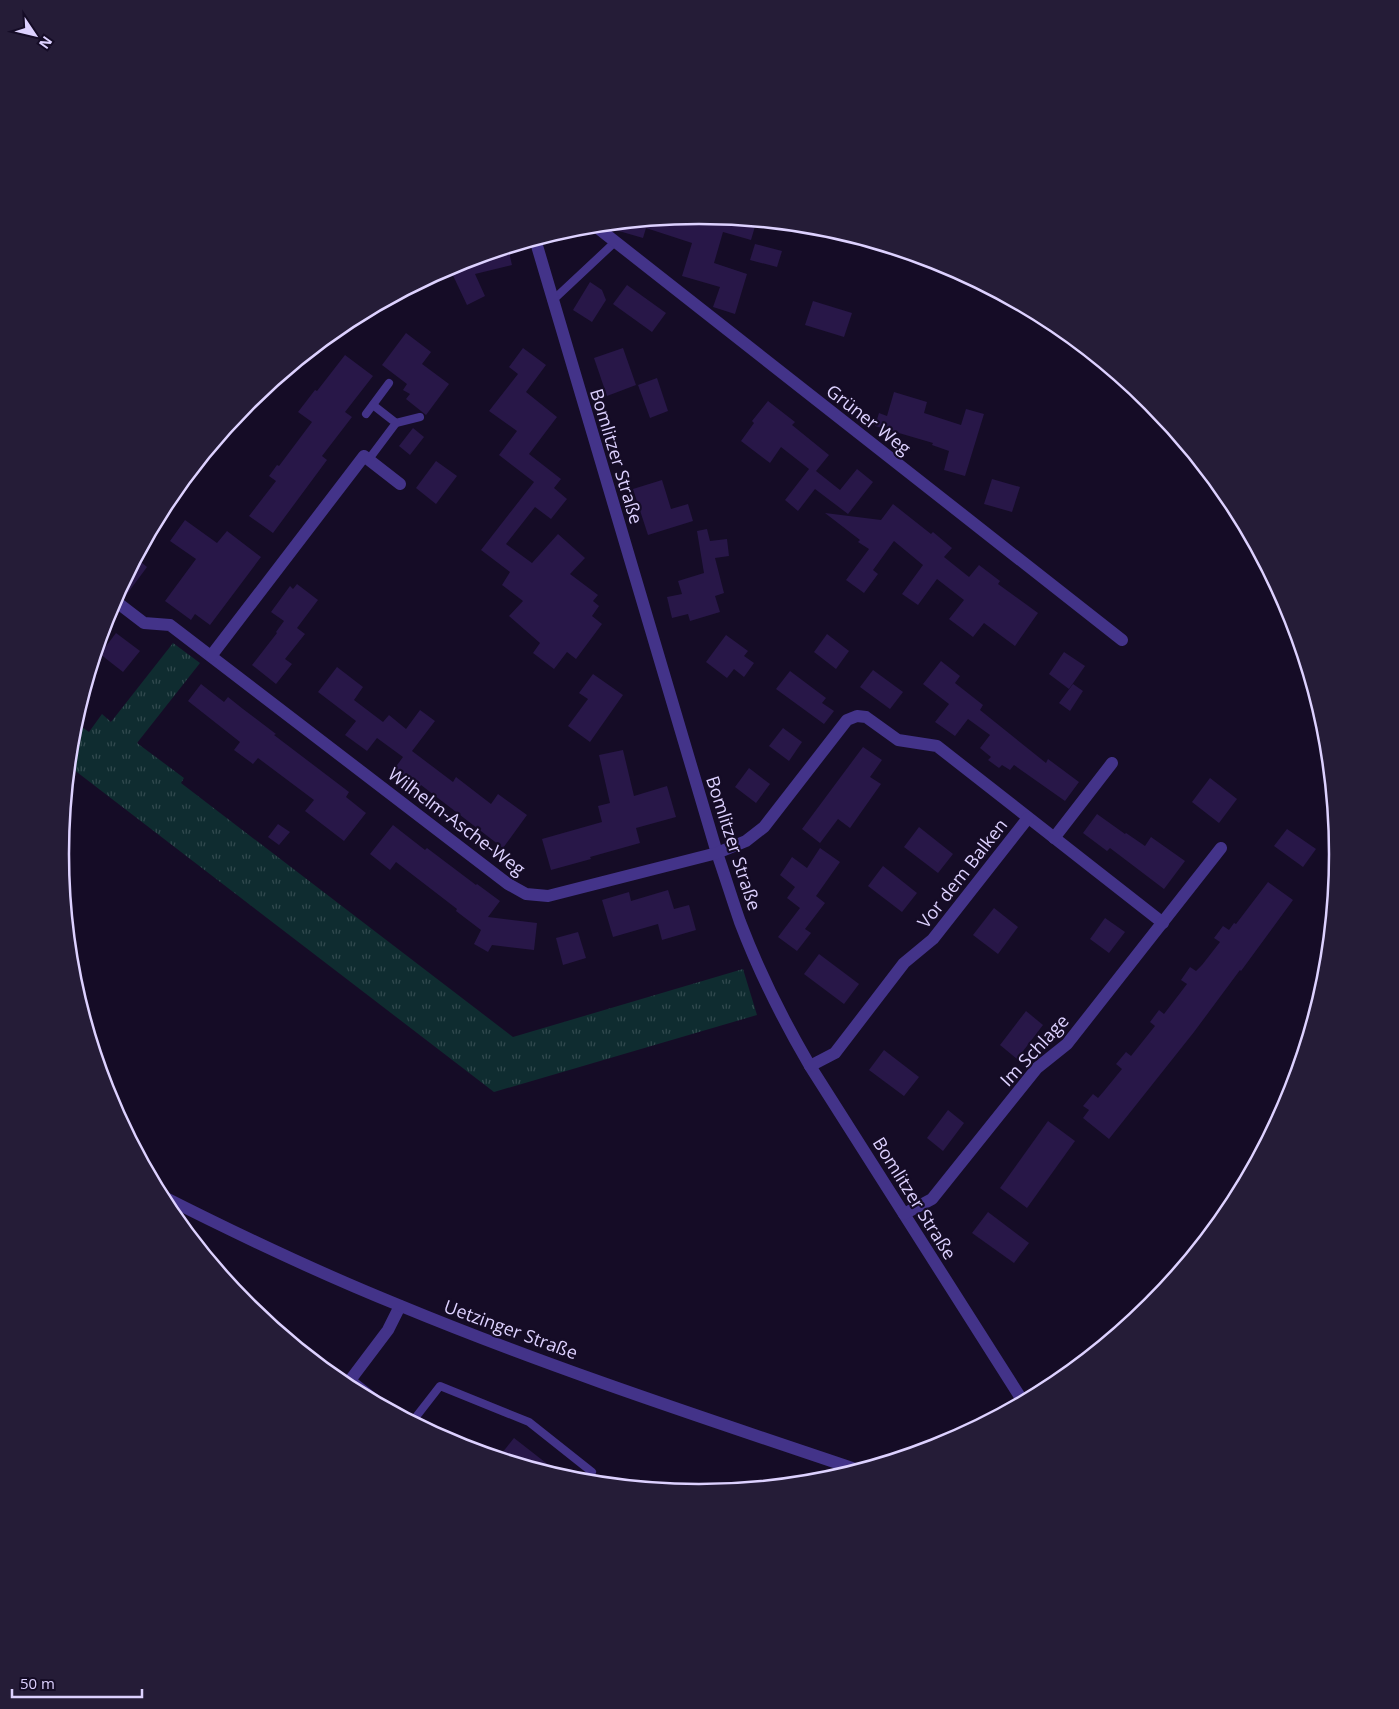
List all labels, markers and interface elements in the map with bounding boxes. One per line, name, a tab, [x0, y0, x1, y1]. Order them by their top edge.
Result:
north arrow	[10, 10, 60, 60]
text: N	[35, 33, 57, 53]
street label: Grüner Weg	[822, 378, 916, 460]
street label: Bomlitzer Straße	[585, 385, 649, 527]
street label: Wilhelm-Asche-Weg	[384, 761, 531, 881]
street label: Bomlitzer Straße	[701, 773, 767, 913]
street label: Vor dem Balken	[912, 813, 1012, 933]
street label: Im Schlage	[994, 1009, 1074, 1091]
street label: Bomlitzer Straße	[868, 1132, 962, 1264]
street label: Uetzinger Straße	[441, 1294, 581, 1364]
scale bar	[12, 1666, 142, 1698]
text: 50 m	[20, 1673, 55, 1693]

